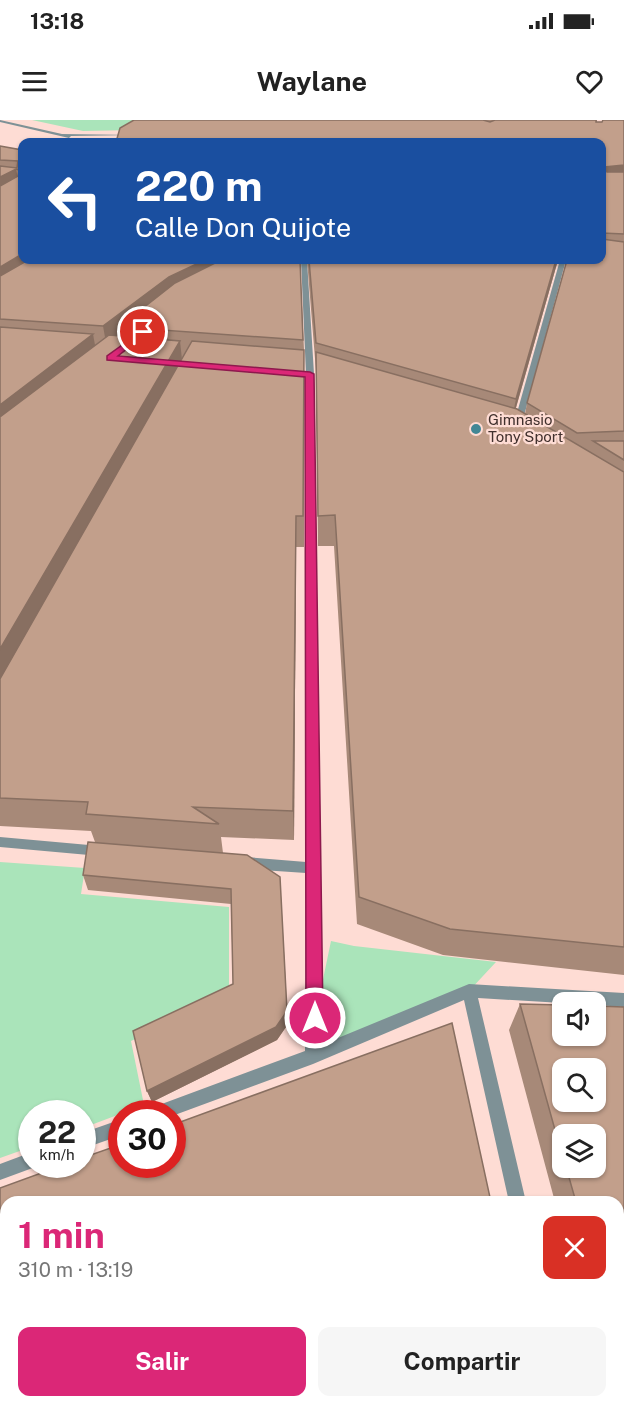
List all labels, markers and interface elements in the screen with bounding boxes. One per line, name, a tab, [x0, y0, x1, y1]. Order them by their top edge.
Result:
text: 13:18	[30, 8, 84, 34]
icon: menu	[18, 65, 51, 98]
text: Waylane	[257, 65, 367, 97]
icon: heart	[573, 65, 606, 98]
text: 220 m	[135, 161, 263, 210]
icon: left	[36, 162, 114, 240]
text: Calle Don Quijote	[135, 211, 351, 243]
pin	[117, 306, 168, 357]
icon: arrive	[126, 315, 159, 348]
place label: Gimnasio Tony Sport	[488, 411, 563, 445]
marker: Gimnasio Tony Sport	[469, 422, 483, 436]
position arrow	[283, 986, 347, 1050]
map controls	[552, 992, 606, 1178]
button: sound	[552, 992, 606, 1046]
button: search	[552, 1058, 606, 1112]
speed limit sign: 30	[108, 1100, 186, 1178]
text: 22	[38, 1114, 76, 1150]
button: layers	[552, 1124, 606, 1178]
text: km/h	[39, 1146, 75, 1163]
text: 1 min	[18, 1214, 105, 1256]
button: close	[543, 1216, 606, 1279]
text: 310 m · 13:19	[18, 1258, 133, 1282]
button: Salir	[18, 1327, 306, 1396]
button: Compartir	[318, 1327, 606, 1396]

